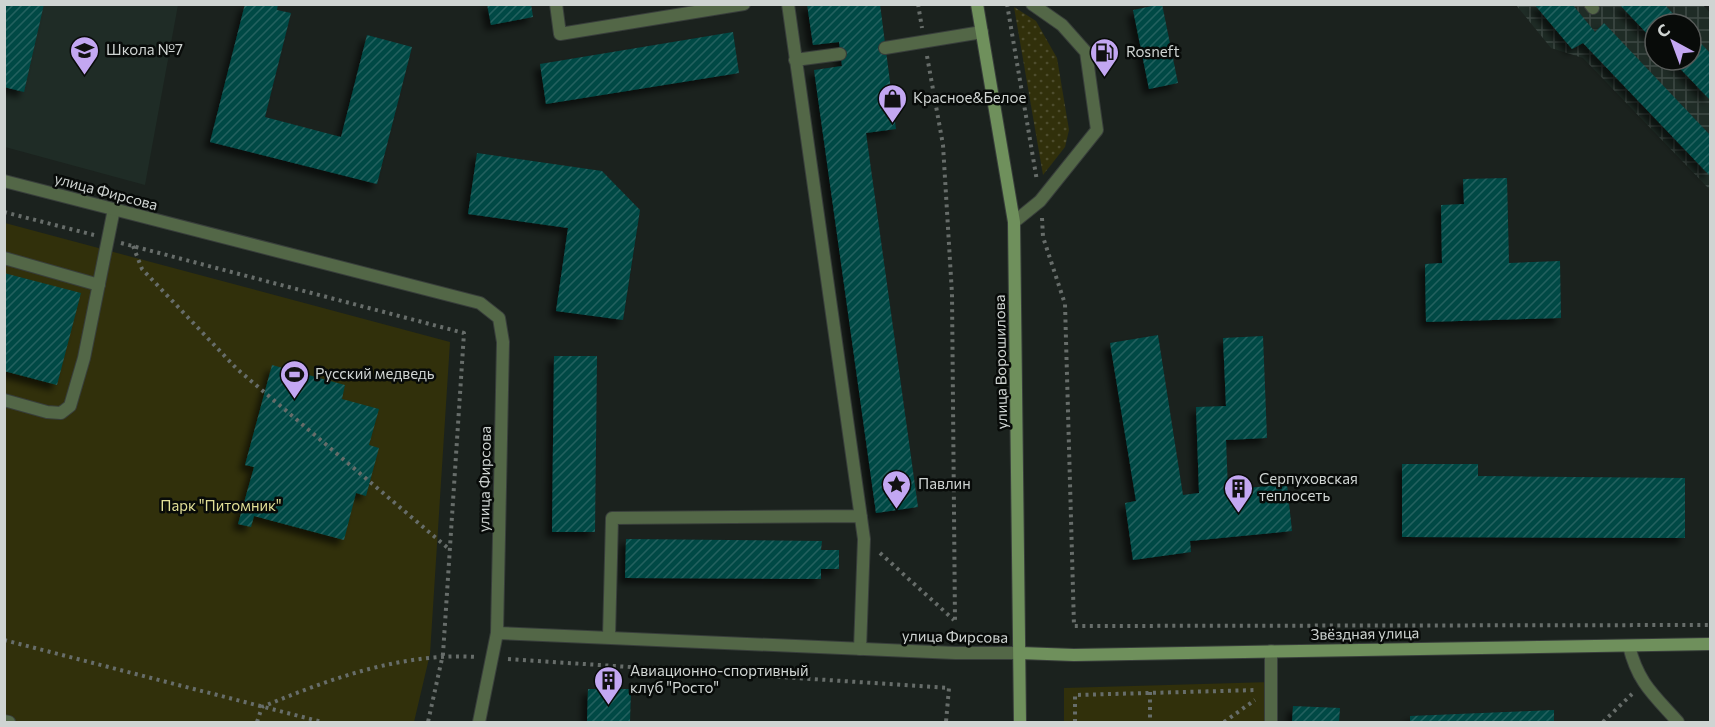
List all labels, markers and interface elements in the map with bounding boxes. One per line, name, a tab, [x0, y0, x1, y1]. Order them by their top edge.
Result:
north arrow	[1643, 12, 1703, 72]
text: С	[1652, 20, 1673, 41]
school or university icon: Школа №7	[69, 34, 101, 76]
fuel station icon: Rosneft	[1089, 36, 1121, 78]
place label: Школа №7	[106, 40, 183, 58]
place label: Rosneft	[1126, 42, 1180, 60]
shop icon: Красное&Белое	[876, 82, 908, 124]
place label: Красное&Белое	[913, 88, 1026, 106]
street label: улица Фирсова	[53, 169, 160, 213]
street label: улица Ворошилова	[990, 295, 1010, 430]
sports icon: Русский медведь	[278, 358, 310, 400]
place label: Русский медведь	[315, 364, 435, 382]
street label: улица Фирсова	[474, 426, 494, 532]
place icon: Павлин	[881, 468, 913, 510]
place label: Серпуховская теплосеть	[1259, 469, 1358, 504]
building icon: Серпуховская теплосеть	[1222, 472, 1254, 514]
place label: Павлин	[918, 474, 971, 492]
park label: Парк "Питомник"	[160, 496, 282, 514]
street label: Звёздная улица	[1311, 623, 1419, 643]
street label: улица Фирсова	[902, 626, 1008, 646]
place label: Авиационно-спортивный клуб "Росто"	[630, 661, 809, 696]
building icon: Авиационно-спортивный клуб "Росто"	[593, 664, 625, 706]

